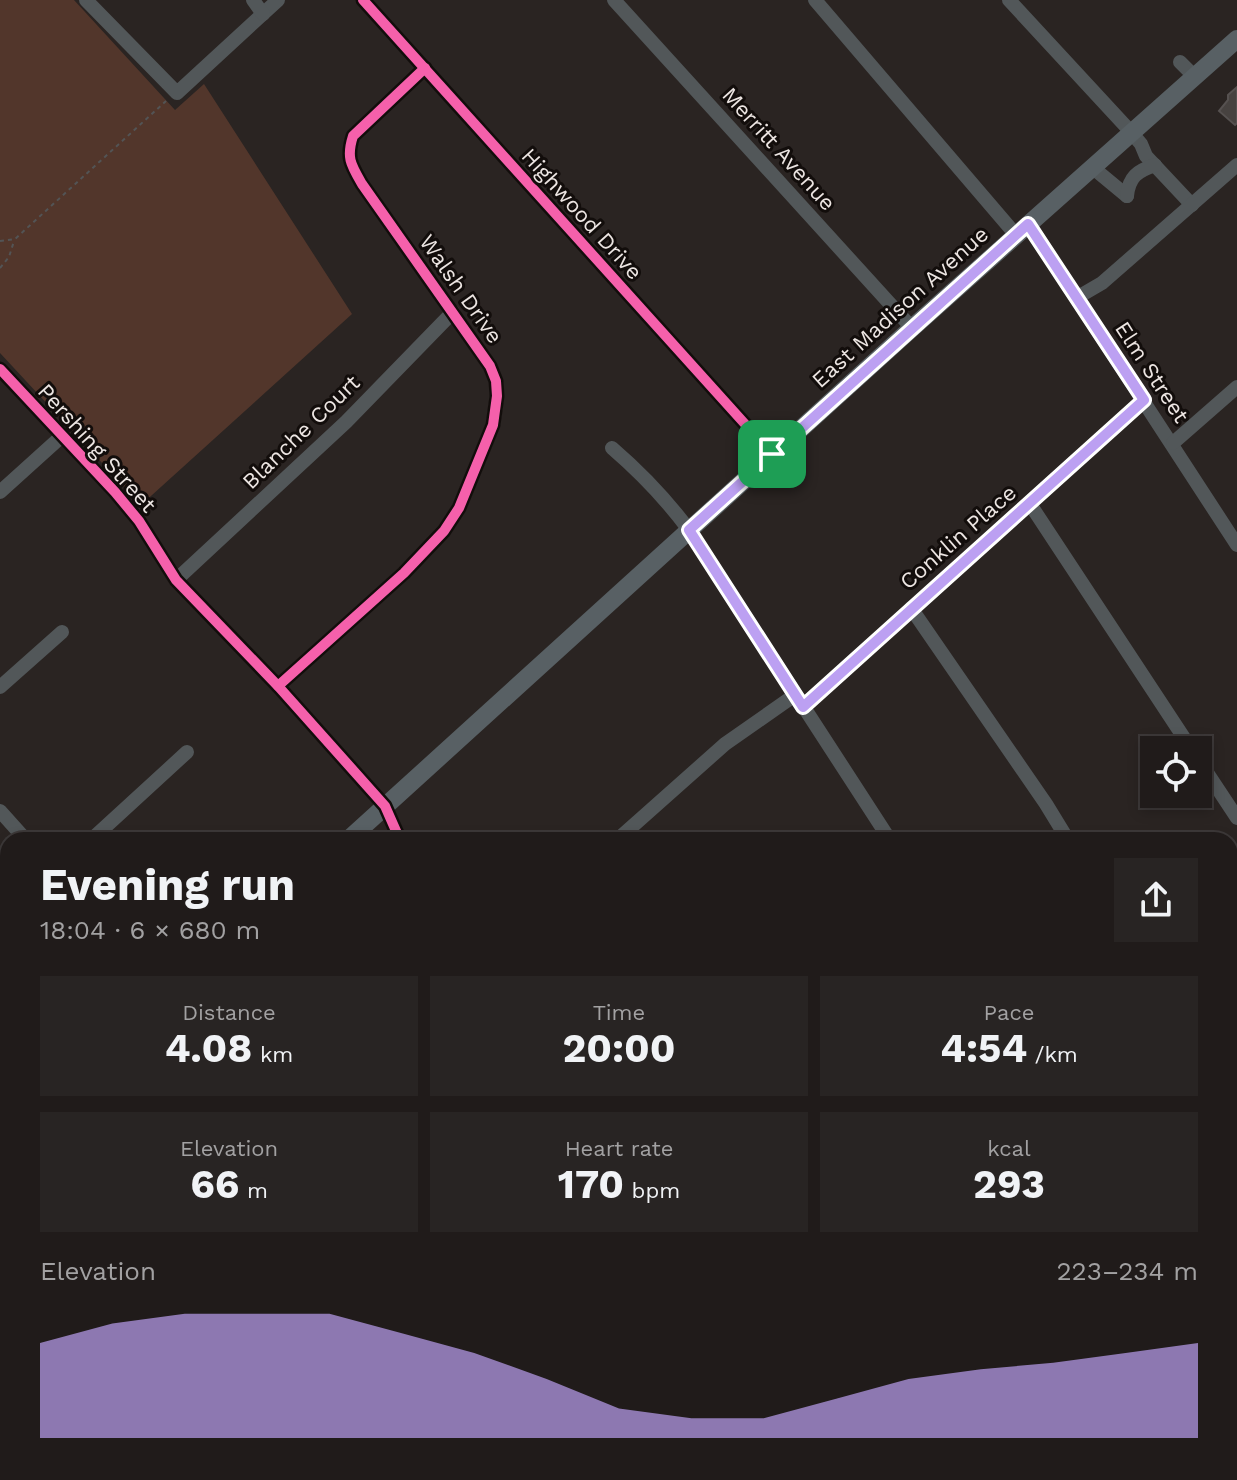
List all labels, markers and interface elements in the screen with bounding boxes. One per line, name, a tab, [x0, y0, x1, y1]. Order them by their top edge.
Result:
street label: Merritt Avenue	[717, 82, 841, 216]
street label: Highwood Drive	[517, 143, 647, 285]
street label: East Madison Avenue	[807, 221, 993, 393]
street label: Walsh Drive	[414, 230, 508, 348]
street label: Elm Street	[1110, 317, 1194, 427]
street label: Blanche Court	[237, 370, 365, 494]
street label: Pershing Street	[33, 378, 161, 518]
pin	[738, 420, 806, 488]
icon: arrive	[750, 432, 794, 476]
street label: Conklin Place	[895, 480, 1021, 594]
map controls	[1140, 736, 1212, 808]
button: locate	[1140, 736, 1212, 808]
button: share	[1114, 858, 1198, 942]
text: Evening run	[40, 859, 295, 911]
text: 18:04 · 6 × 680 m	[40, 915, 260, 945]
text: Distance	[182, 1000, 276, 1025]
text: Time	[593, 1000, 645, 1025]
text: Pace	[984, 1000, 1034, 1025]
text: 4.08	[165, 1025, 252, 1072]
text: 20:00	[562, 1025, 676, 1072]
text: 4:54	[940, 1025, 1027, 1072]
text: km	[252, 1042, 293, 1067]
text: /km	[1027, 1042, 1078, 1067]
text: Elevation	[180, 1136, 278, 1161]
text: Heart rate	[565, 1136, 673, 1161]
text: kcal	[987, 1136, 1031, 1161]
text: 66	[190, 1161, 239, 1208]
text: 170	[558, 1161, 624, 1208]
text: 293	[973, 1161, 1045, 1208]
text: m	[239, 1178, 268, 1203]
text: bpm	[624, 1178, 680, 1203]
text: Elevation	[40, 1256, 156, 1286]
text: 223–234 m	[1056, 1256, 1198, 1286]

